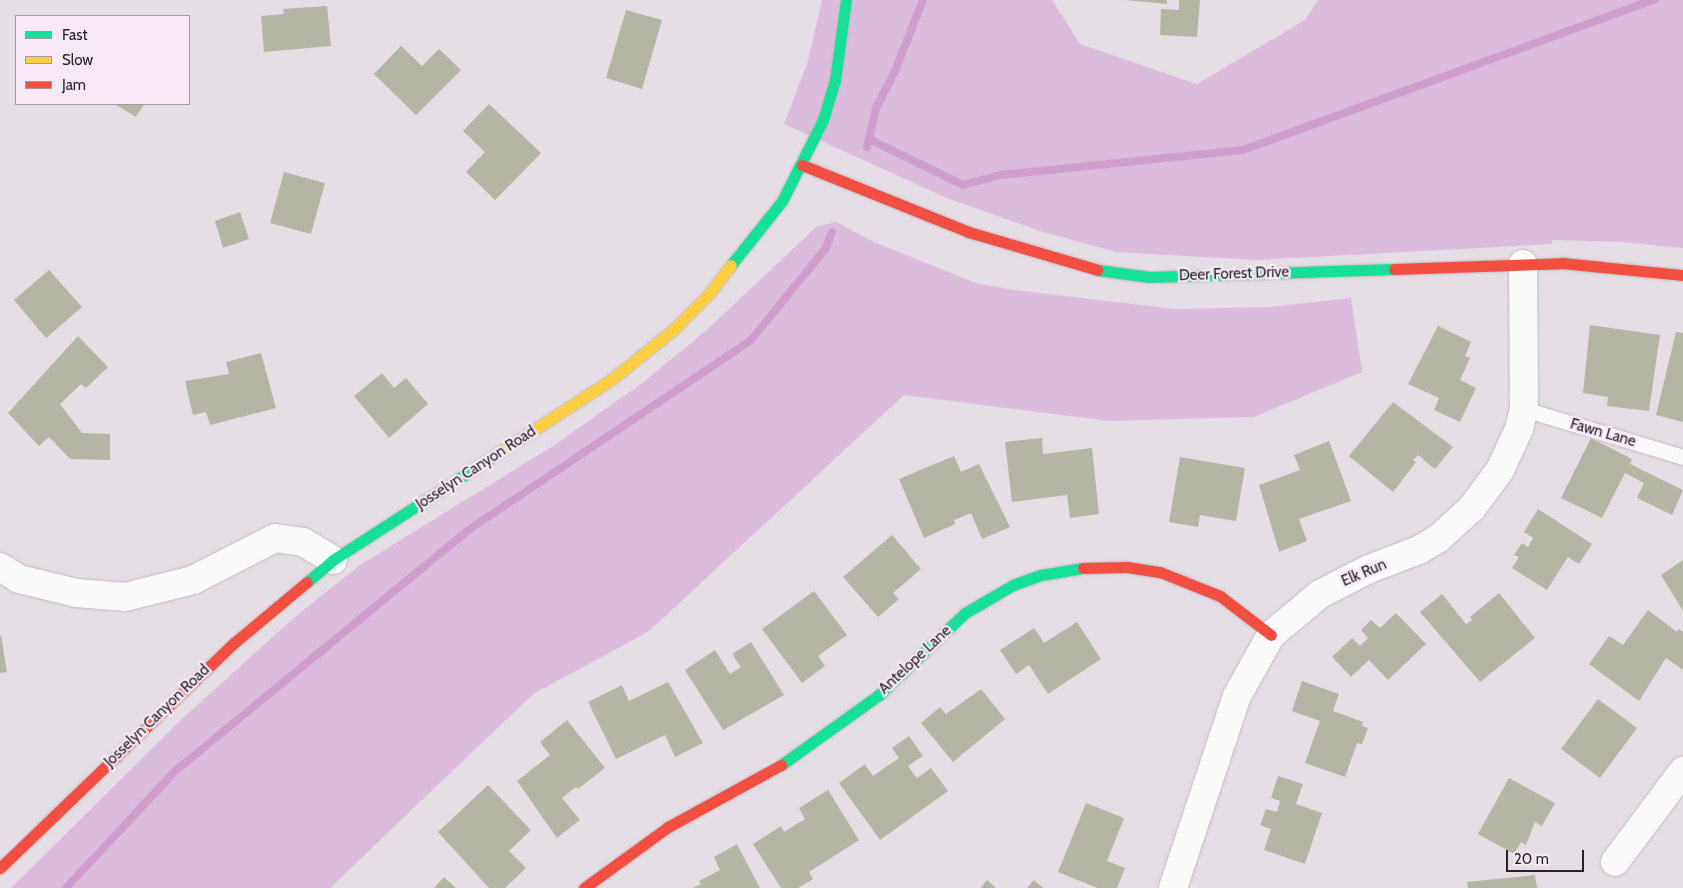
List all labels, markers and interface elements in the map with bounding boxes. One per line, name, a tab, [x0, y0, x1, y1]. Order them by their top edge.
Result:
legend	[15, 15, 190, 105]
text: Fast	[62, 26, 87, 44]
text: Slow	[62, 51, 93, 69]
text: Jam	[62, 76, 86, 94]
street label: Deer Forest Drive	[1179, 263, 1289, 285]
street label: Fawn Lane	[1568, 415, 1638, 451]
street label: Josselyn Canyon Road	[413, 423, 539, 513]
street label: Elk Run	[1339, 556, 1389, 590]
street label: Antelope Lane	[875, 622, 955, 698]
street label: Josselyn Canyon Road	[101, 661, 213, 771]
scale bar	[1508, 840, 1586, 872]
text: 20 m	[1514, 850, 1549, 868]

